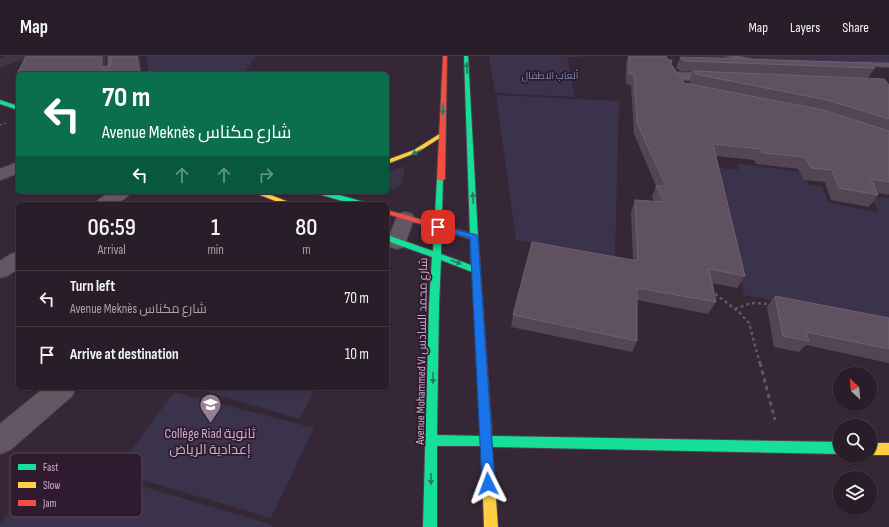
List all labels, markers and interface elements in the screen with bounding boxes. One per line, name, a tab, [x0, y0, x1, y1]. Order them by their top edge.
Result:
text: Map	[20, 16, 48, 39]
text: Map	[748, 19, 768, 36]
text: Layers	[790, 19, 820, 36]
text: Share	[842, 19, 869, 36]
one-way arrow	[463, 62, 470, 74]
park label: ألعاب الاطفال	[522, 69, 579, 82]
text: 70 m	[102, 81, 150, 114]
icon: left	[36, 88, 88, 140]
one-way arrow	[440, 103, 447, 115]
text: Avenue Meknès شارع مكناس	[102, 122, 291, 143]
one-way arrow	[410, 149, 422, 155]
icon: left	[129, 164, 151, 186]
icon: ahead	[171, 164, 193, 186]
icon: ahead	[213, 164, 235, 186]
icon: right	[255, 164, 277, 186]
one-way arrow	[469, 192, 476, 204]
pin	[421, 210, 455, 244]
text: 06:59	[88, 213, 136, 242]
text: 1	[211, 213, 220, 242]
text: 80	[295, 213, 317, 242]
icon: arrive	[427, 216, 449, 238]
text: Arrival	[98, 242, 126, 258]
text: min	[207, 242, 224, 258]
text: m	[302, 242, 311, 258]
street label: Avenue Mohammed VI شارع محمد السادس	[413, 257, 431, 446]
one-way arrow	[450, 260, 462, 266]
text: Turn left	[70, 277, 115, 296]
icon: left	[36, 288, 58, 310]
text: 70 m	[344, 289, 369, 308]
text: Avenue Meknès شارع مكناس	[70, 301, 207, 317]
icon: arrive	[36, 344, 58, 366]
text: Arrive at destination	[70, 345, 179, 364]
text: 10 m	[345, 345, 369, 364]
north arrow	[833, 367, 877, 411]
map controls	[833, 367, 877, 515]
one-way arrow	[429, 372, 436, 384]
school or university icon: Collège Riad ثانوية إعدادية الرياض	[197, 392, 223, 425]
button: search	[833, 419, 877, 463]
place label: Collège Riad ثانوية إعدادية الرياض	[165, 425, 256, 458]
legend	[10, 453, 142, 517]
text: Fast	[43, 461, 59, 474]
position arrow	[467, 463, 509, 505]
button: layers	[833, 471, 877, 515]
one-way arrow	[428, 473, 434, 486]
text: Slow	[43, 479, 60, 492]
text: Jam	[42, 497, 57, 510]

